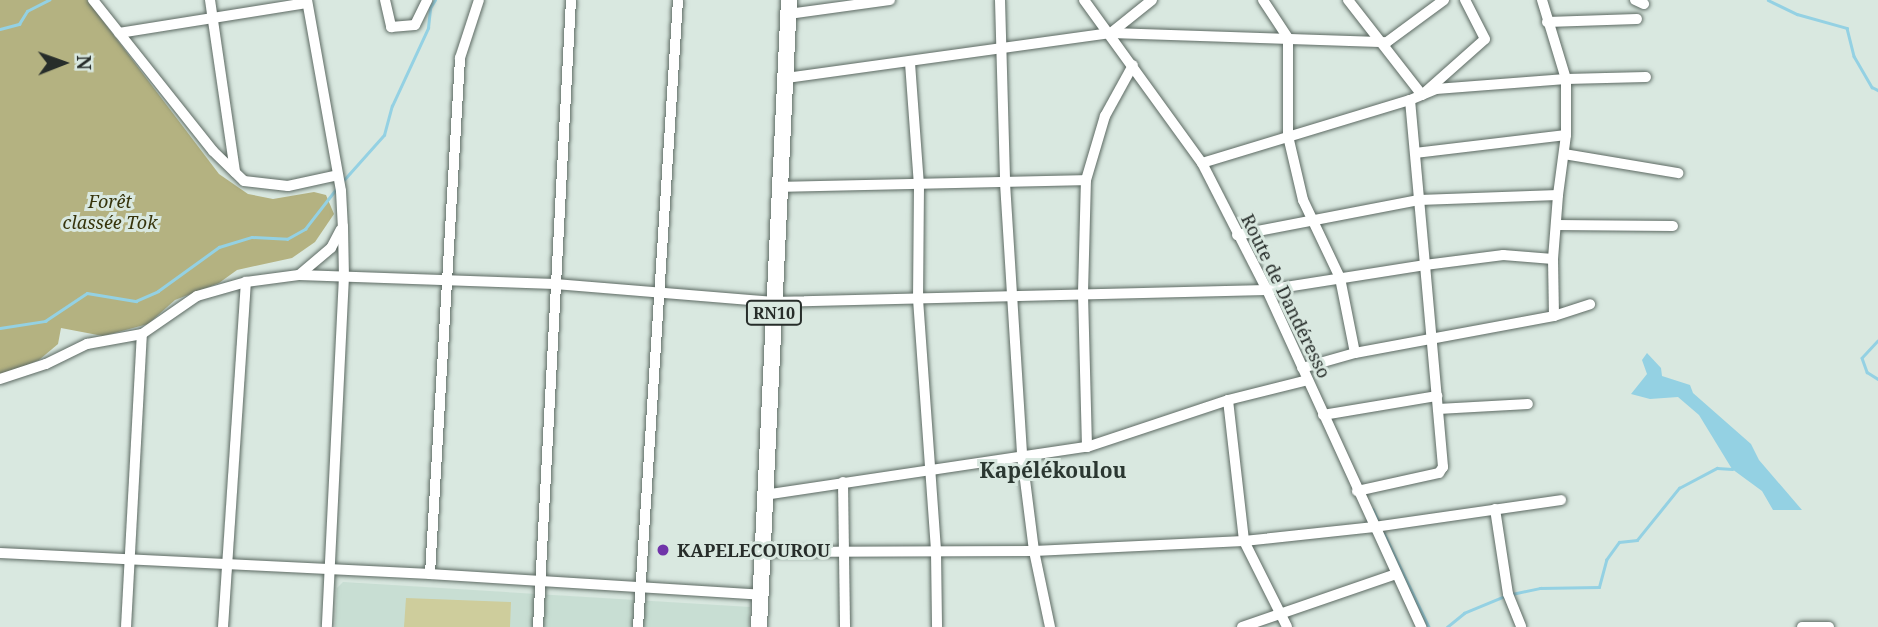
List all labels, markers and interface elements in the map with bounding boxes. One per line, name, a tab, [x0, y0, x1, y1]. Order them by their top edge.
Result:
north arrow	[28, 28, 98, 98]
text: N	[71, 55, 97, 70]
park label: Forêt classée Tok	[63, 191, 157, 234]
street label: Route de Dandéresso	[1237, 210, 1335, 382]
road number: RN10	[744, 300, 804, 326]
district label: Kapélékoulou	[979, 457, 1127, 483]
place label: KAPELECOUROU	[677, 539, 830, 561]
marker: KAPELECOUROU	[655, 542, 671, 558]

